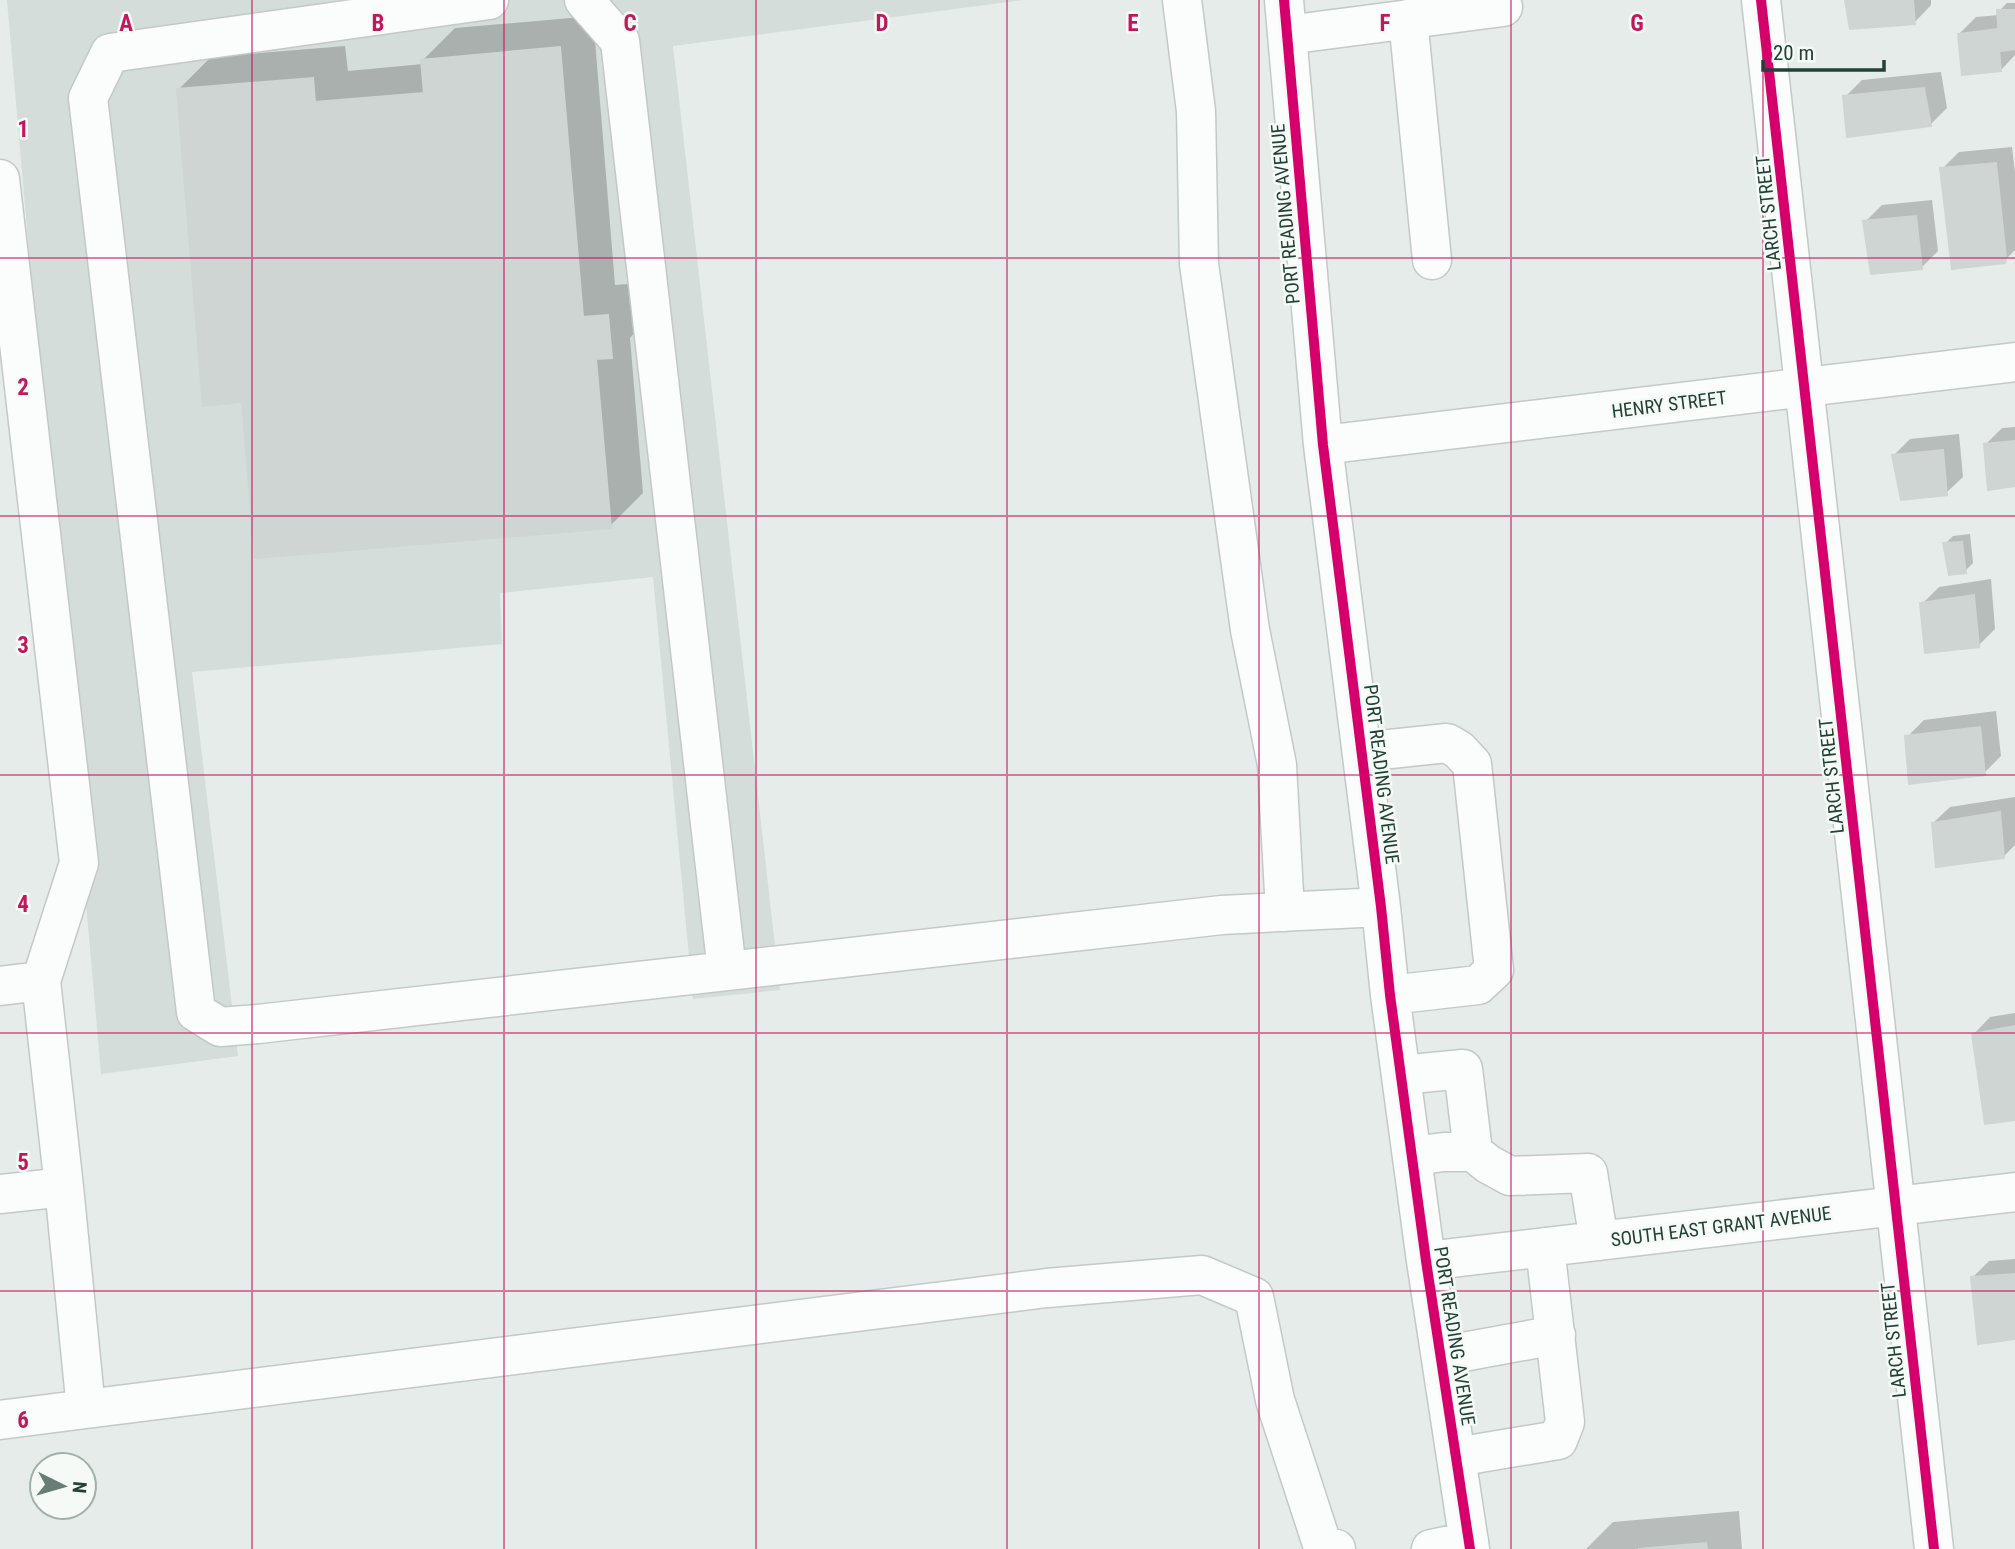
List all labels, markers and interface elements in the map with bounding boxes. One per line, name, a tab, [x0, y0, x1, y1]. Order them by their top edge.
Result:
text: A	[119, 10, 133, 37]
text: B	[372, 10, 384, 37]
text: C	[623, 10, 637, 37]
text: D	[876, 10, 889, 37]
text: E	[1127, 10, 1139, 37]
text: F	[1380, 10, 1391, 37]
text: G	[1630, 10, 1644, 37]
scale bar	[1763, 28, 1884, 72]
text: 20 m	[1773, 41, 1814, 65]
text: 1	[17, 116, 29, 143]
street label: PORT READING AVENUE	[1266, 123, 1305, 305]
street label: LARCH STREET	[1751, 154, 1786, 272]
text: 2	[17, 374, 29, 401]
street label: HENRY STREET	[1610, 386, 1728, 423]
text: 3	[17, 632, 29, 659]
street label: PORT READING AVENUE	[1359, 683, 1404, 865]
street label: LARCH STREET	[1814, 717, 1849, 835]
text: 4	[17, 891, 29, 918]
text: 5	[17, 1149, 29, 1176]
street label: SOUTH EAST GRANT AVENUE	[1610, 1202, 1833, 1251]
street label: PORT READING AVENUE	[1429, 1245, 1480, 1427]
street label: LARCH STREET	[1876, 1281, 1911, 1399]
text: 6	[17, 1407, 29, 1434]
north arrow	[28, 1451, 98, 1521]
text: N	[67, 1481, 91, 1494]

